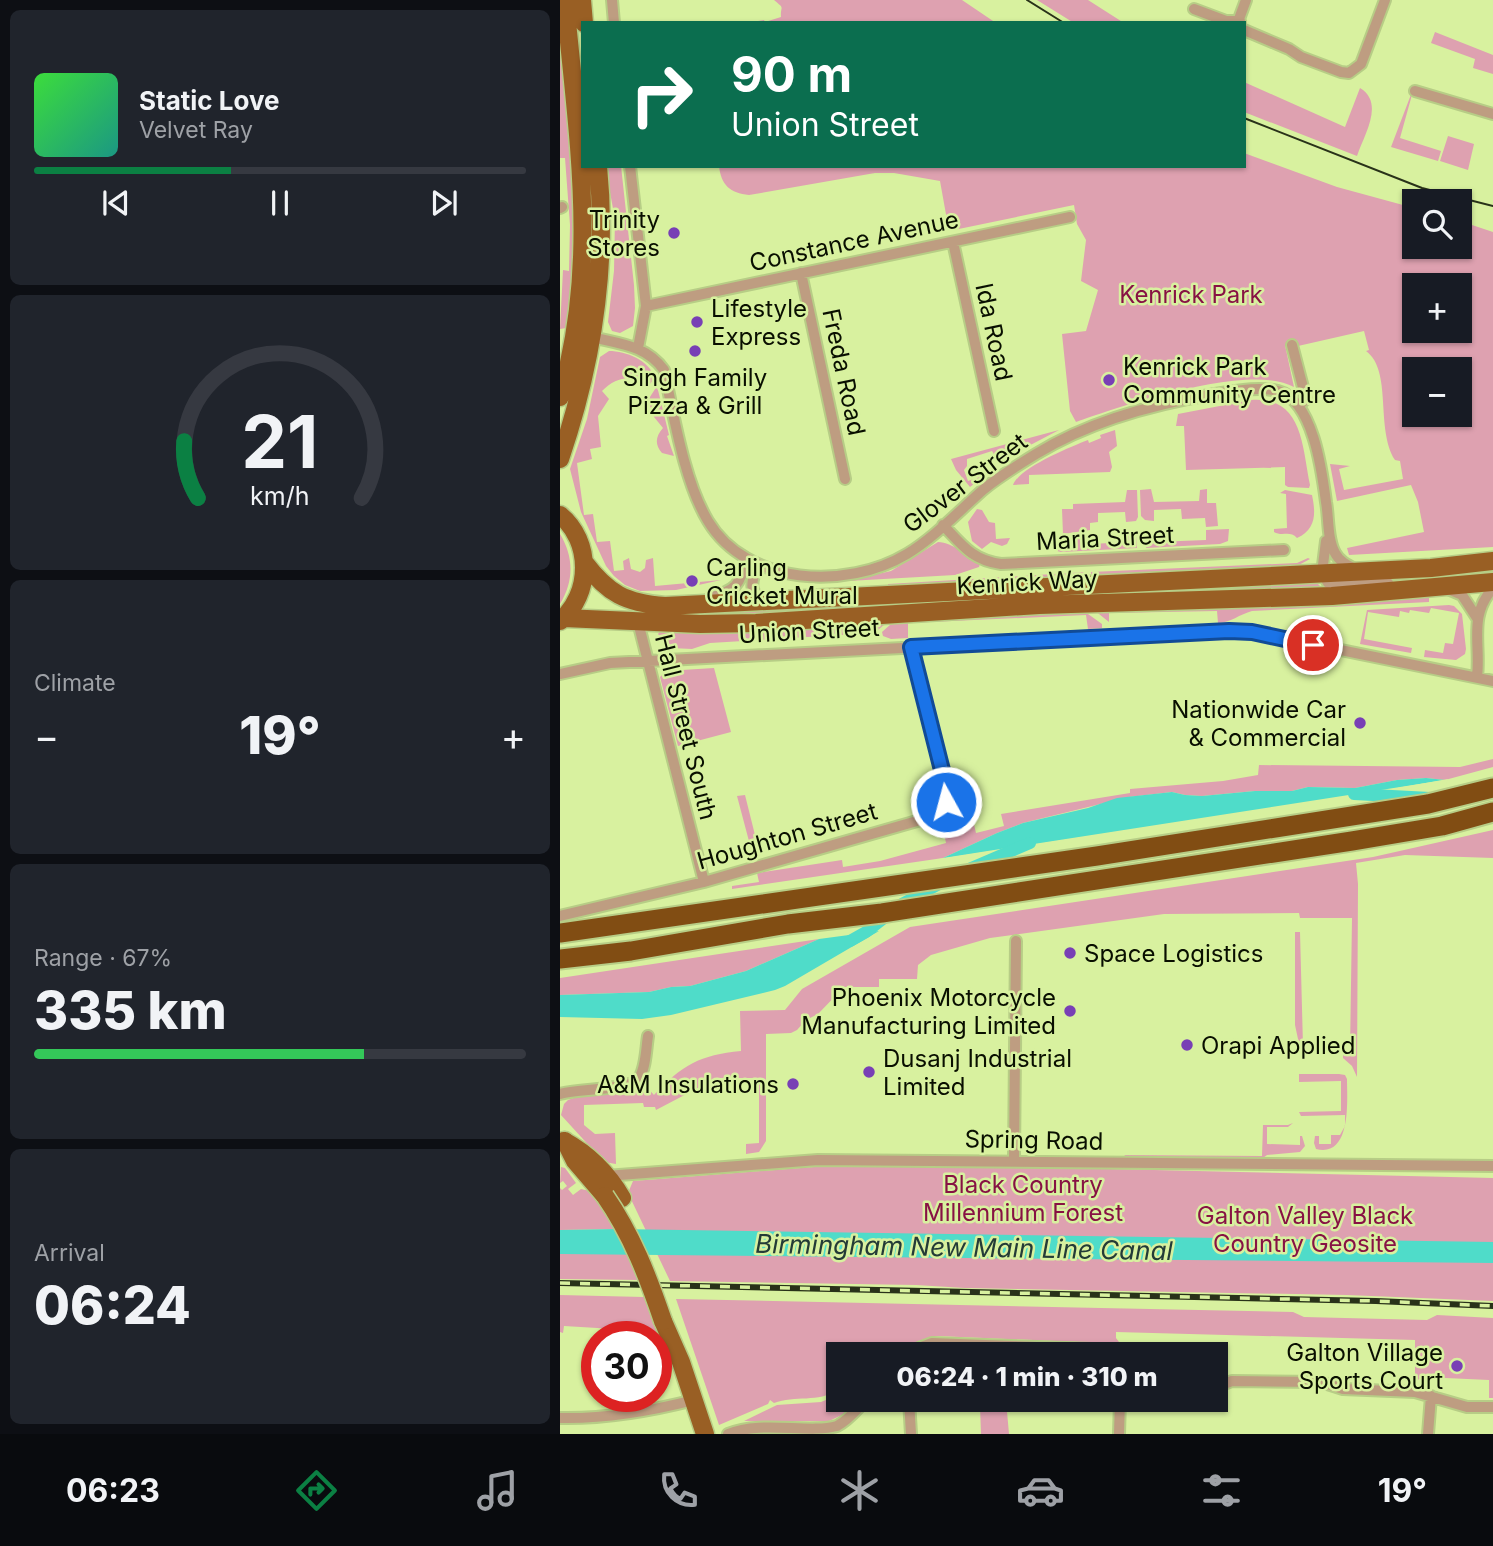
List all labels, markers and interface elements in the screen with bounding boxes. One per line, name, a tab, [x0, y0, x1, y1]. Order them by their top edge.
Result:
text: 90 m	[731, 45, 852, 104]
icon: right	[616, 49, 707, 140]
text: Static Love	[139, 85, 280, 116]
text: Union Street	[731, 105, 919, 144]
text: Velvet Ray	[139, 116, 253, 144]
icon: previous	[97, 184, 135, 222]
icon: pause	[261, 184, 299, 222]
icon: next	[425, 184, 463, 222]
map controls	[1402, 189, 1472, 427]
button: search	[1402, 189, 1472, 259]
place label: Trinity Stores	[587, 205, 660, 262]
street label: Constance Avenue	[747, 205, 961, 277]
marker: Trinity Stores	[666, 225, 682, 241]
button: +	[1402, 273, 1472, 343]
street label: Ida Road	[969, 280, 1019, 384]
park label: Kenrick Park	[1119, 280, 1263, 309]
place label: Lifestyle Express	[711, 294, 807, 351]
street label: Freda Road	[816, 306, 872, 438]
marker: Lifestyle Express	[689, 314, 705, 330]
marker: Singh Family Pizza & Grill	[687, 343, 703, 359]
place label: Kenrick Park Community Centre	[1123, 352, 1336, 409]
button: −	[1402, 357, 1472, 427]
place label: Singh Family Pizza & Grill	[623, 363, 767, 420]
marker: Kenrick Park Community Centre	[1101, 372, 1117, 388]
text: 21	[241, 398, 319, 487]
street label: Glover Street	[897, 427, 1033, 539]
text: km/h	[250, 481, 310, 511]
street label: Maria Street	[1035, 520, 1175, 556]
place label: Carling Cricket Mural	[706, 553, 858, 610]
street label: Kenrick Way	[956, 564, 1098, 600]
marker: Carling Cricket Mural	[684, 573, 700, 589]
street label: Union Street	[738, 613, 880, 649]
pin	[1283, 615, 1343, 675]
icon: arrive	[1294, 626, 1332, 664]
street label: Hall Street South	[649, 631, 723, 823]
text: Climate	[34, 669, 116, 697]
place label: Nationwide Car & Commercial	[1171, 695, 1346, 752]
text: 19°	[239, 704, 321, 767]
text: −	[34, 713, 59, 759]
text: +	[501, 713, 526, 759]
marker: Nationwide Car & Commercial	[1352, 715, 1368, 731]
position arrow	[909, 765, 983, 839]
street label: Houghton Street	[694, 796, 881, 876]
place label: Space Logistics	[1084, 939, 1263, 968]
text: Range · 67%	[34, 944, 172, 972]
marker: Space Logistics	[1062, 945, 1078, 961]
text: 335 km	[34, 979, 227, 1042]
place label: Phoenix Motorcycle Manufacturing Limited	[801, 983, 1056, 1040]
marker: Phoenix Motorcycle Manufacturing Limited	[1062, 1003, 1078, 1019]
place label: Orapi Applied	[1201, 1031, 1355, 1060]
marker: Orapi Applied	[1179, 1037, 1195, 1053]
place label: Dusanj Industrial Limited	[883, 1044, 1072, 1101]
marker: Dusanj Industrial Limited	[861, 1064, 877, 1080]
place label: A&M Insulations	[597, 1070, 779, 1099]
marker: A&M Insulations	[785, 1076, 801, 1092]
street label: Spring Road	[964, 1124, 1104, 1156]
park label: Black Country Millennium Forest	[923, 1170, 1123, 1227]
park label: Galton Valley Black Country Geosite	[1197, 1201, 1413, 1258]
water label: Birmingham New Main Line Canal	[755, 1228, 1174, 1266]
text: Arrival	[34, 1239, 105, 1267]
text: 06:24	[34, 1274, 191, 1337]
speed limit sign: 30	[581, 1321, 672, 1412]
place label: Galton Village Sports Court	[1286, 1338, 1443, 1395]
marker: Galton Village Sports Court	[1449, 1358, 1465, 1374]
text: 06:24 · 1 min · 310 m	[896, 1361, 1158, 1392]
icon: directions	[292, 1466, 341, 1515]
icon: music	[473, 1466, 522, 1515]
icon: phone	[654, 1466, 703, 1515]
icon: climate	[835, 1466, 884, 1515]
icon: car	[1016, 1466, 1065, 1515]
icon: filters	[1197, 1466, 1246, 1515]
text: 06:23	[66, 1471, 160, 1510]
text: 19°	[1378, 1471, 1427, 1510]

